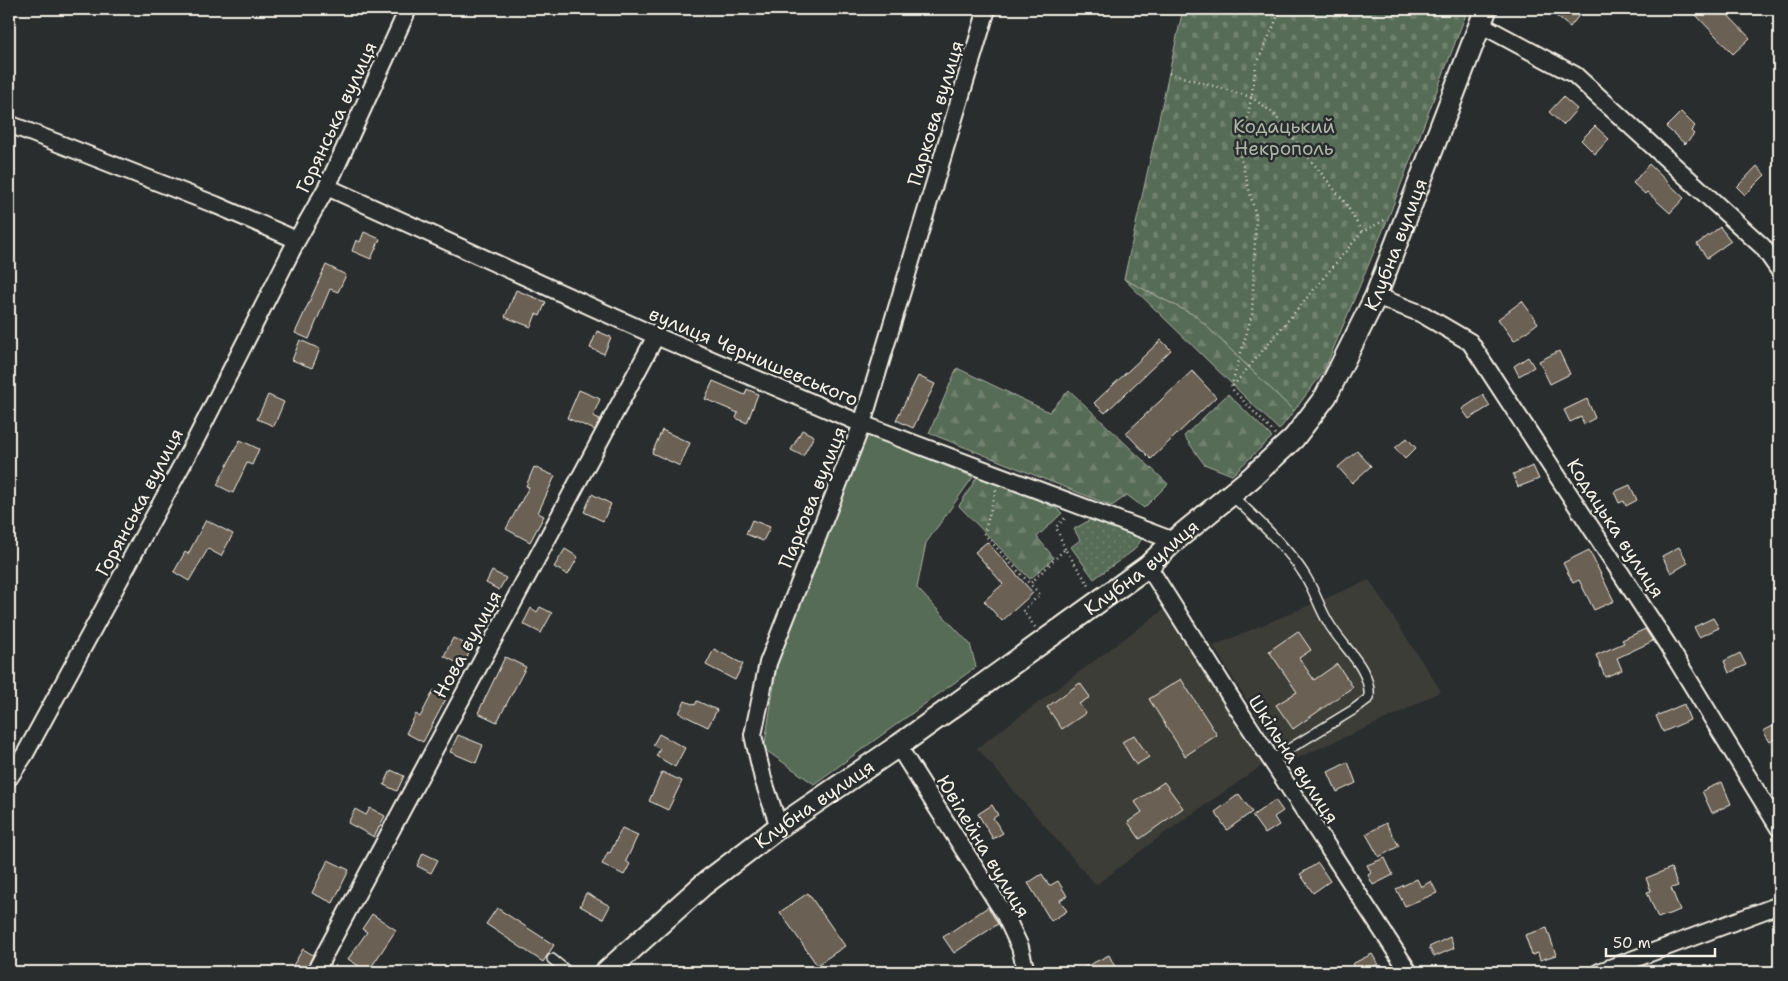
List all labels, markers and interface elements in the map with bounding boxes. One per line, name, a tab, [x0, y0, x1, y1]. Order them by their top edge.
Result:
street label: Горянська вулиця	[290, 37, 383, 197]
street label: Паркова вулиця	[902, 37, 969, 189]
park label: Кодацький Некрополь	[1233, 114, 1335, 161]
street label: Клубна вулиця	[1359, 175, 1433, 315]
street label: вулиця Чернишевського	[645, 301, 862, 412]
street label: Паркова вулиця	[773, 423, 852, 572]
street label: Горянська вулиця	[90, 424, 189, 581]
street label: Кодацька вулиця	[1561, 454, 1670, 603]
street label: Клубна вулиця	[1079, 514, 1204, 621]
street label: Нова вулиця	[427, 586, 507, 703]
street label: Шкільна вулиця	[1243, 690, 1345, 828]
street label: Клубна вулиця	[749, 754, 879, 854]
street label: Ювілейна вулиця	[931, 770, 1036, 922]
scale bar	[1606, 926, 1714, 958]
text: 50 m	[1613, 933, 1651, 953]

